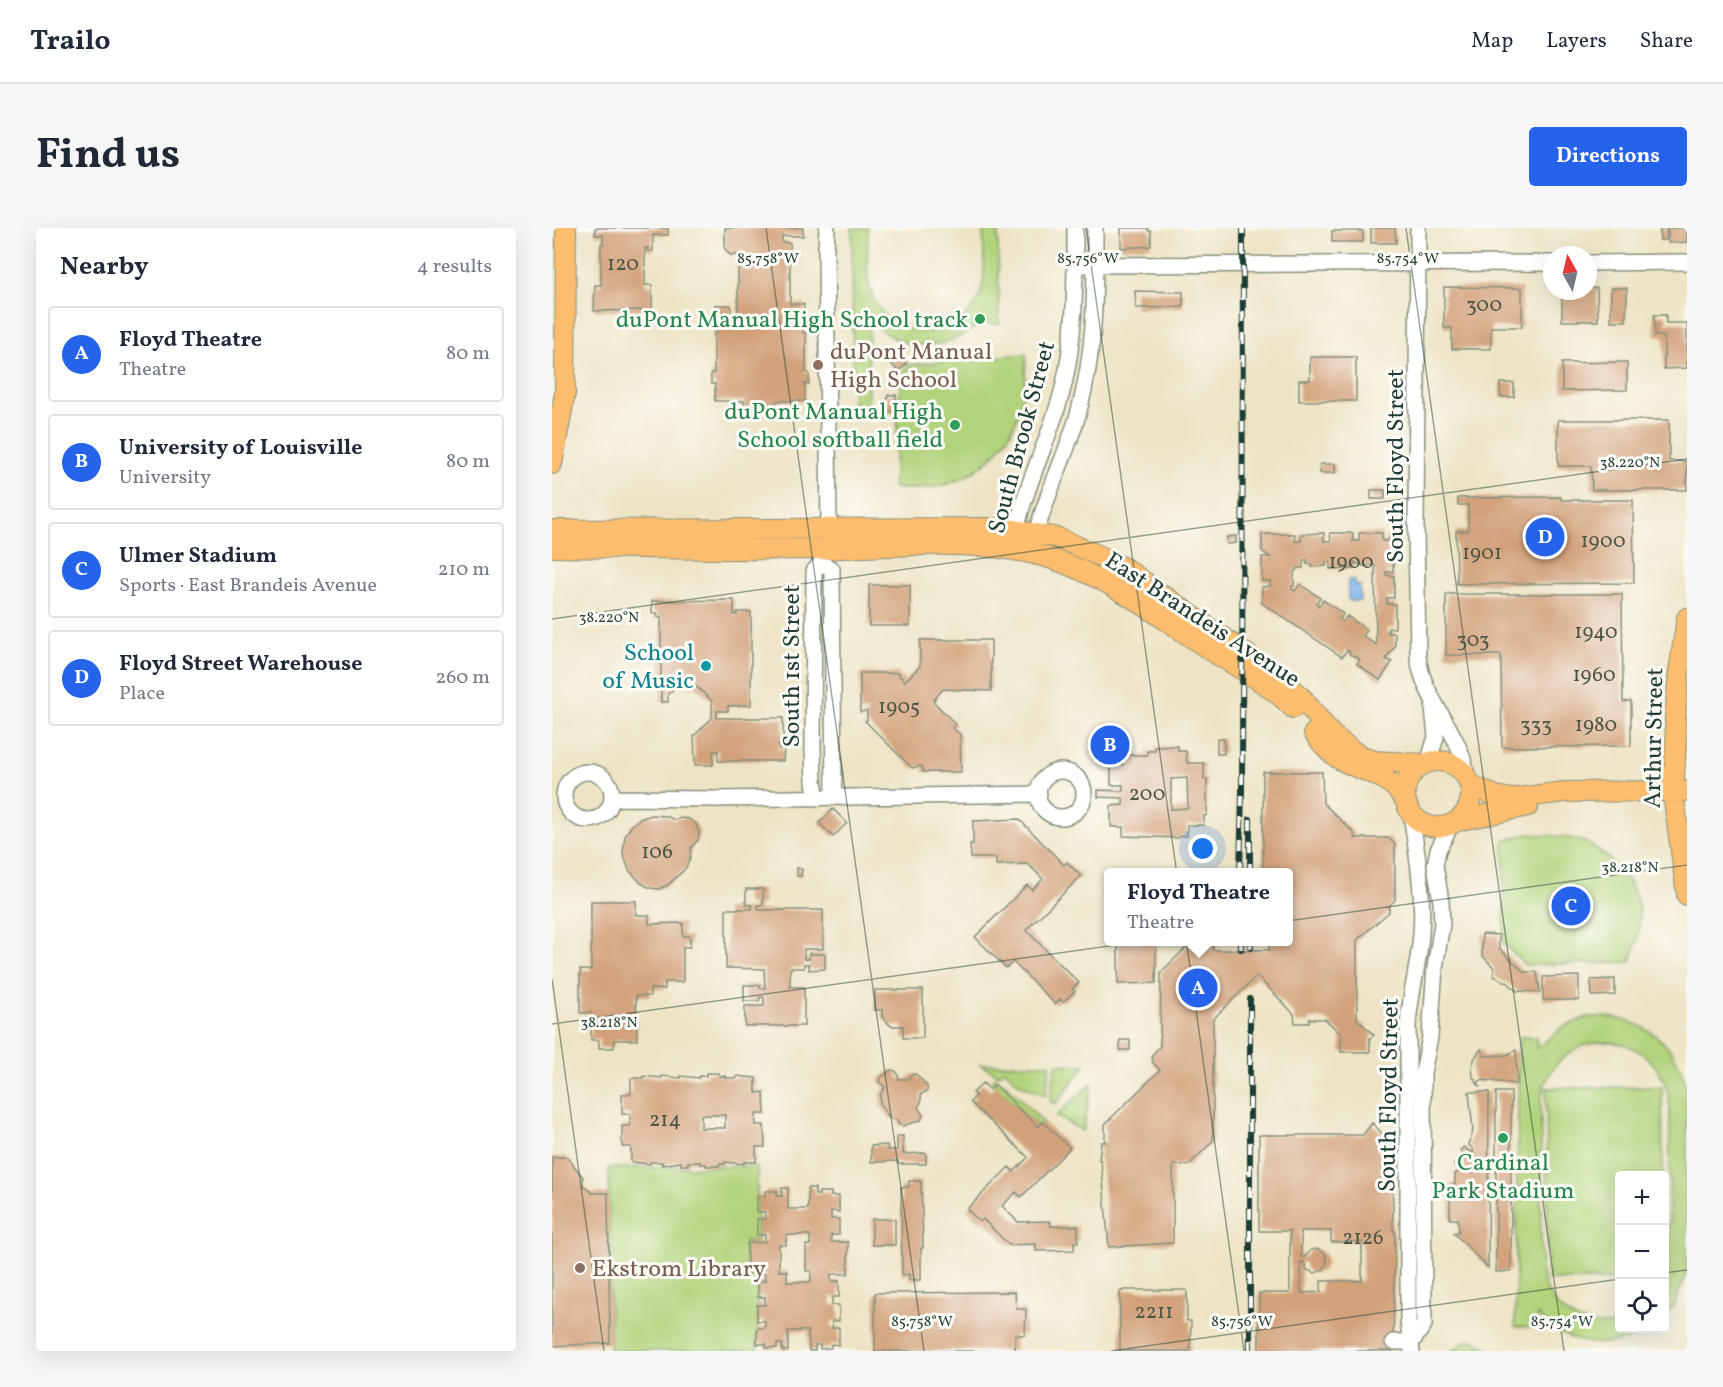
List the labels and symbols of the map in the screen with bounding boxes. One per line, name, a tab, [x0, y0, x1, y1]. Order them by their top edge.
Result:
north arrow	[1543, 246, 1597, 300]
text: 85.758°W	[737, 249, 799, 270]
text: 85.756°W	[1057, 249, 1119, 270]
text: 85.754°W	[1377, 249, 1439, 270]
house number: 120	[607, 250, 639, 279]
house number: 300	[1466, 291, 1502, 320]
place label: duPont Manual High School track	[616, 304, 968, 338]
marker: duPont Manual High School track	[973, 312, 987, 326]
place label: duPont Manual High School	[830, 336, 992, 398]
street label: South Brook Street	[981, 337, 1065, 538]
marker: duPont Manual High School	[811, 358, 825, 372]
street label: South Floyd Street	[1380, 369, 1414, 563]
place label: duPont Manual High School softball field	[724, 396, 943, 458]
marker: duPont Manual High School softball field	[948, 418, 962, 432]
text: 38.220°N	[1600, 453, 1660, 474]
pin: D	[1526, 514, 1564, 560]
house number: 1900	[1580, 527, 1626, 556]
house number: 1901	[1462, 539, 1502, 568]
street label: East Brandeis Avenue	[1098, 545, 1306, 697]
house number: 1900	[1328, 548, 1374, 577]
street label: South 1st Street	[776, 585, 810, 747]
text: 38.220°N	[579, 608, 639, 629]
house number: 1940	[1574, 618, 1618, 647]
house number: 303	[1456, 626, 1490, 655]
place label: School of Music	[602, 637, 694, 699]
marker: School of Music	[699, 659, 713, 673]
house number: 1960	[1572, 661, 1616, 690]
street label: Arthur Street	[1637, 667, 1673, 809]
house number: 1905	[878, 693, 920, 722]
house number: 333	[1520, 711, 1552, 740]
house number: 1980	[1575, 711, 1617, 740]
pin: B	[1090, 722, 1130, 768]
house number: 200	[1129, 780, 1165, 809]
your location	[1188, 834, 1217, 863]
house number: 106	[641, 838, 673, 867]
text: 38.218°N	[1601, 858, 1659, 879]
pin: C	[1552, 884, 1590, 928]
pin: A	[1178, 966, 1218, 1011]
street label: South Floyd Street	[1371, 998, 1409, 1192]
text: 38.218°N	[580, 1013, 638, 1034]
house number: 214	[649, 1106, 681, 1135]
marker: Cardinal Park Stadium	[1496, 1131, 1510, 1145]
place label: Cardinal Park Stadium	[1432, 1147, 1575, 1209]
house number: 2126	[1342, 1224, 1384, 1253]
place label: Ekstrom Library	[592, 1253, 766, 1287]
marker: Ekstrom Library	[573, 1261, 587, 1275]
house number: 2211	[1135, 1298, 1173, 1327]
text: 85.758°W	[891, 1312, 953, 1333]
text: 85.756°W	[1211, 1312, 1273, 1333]
text: 85.754°W	[1531, 1312, 1593, 1333]

